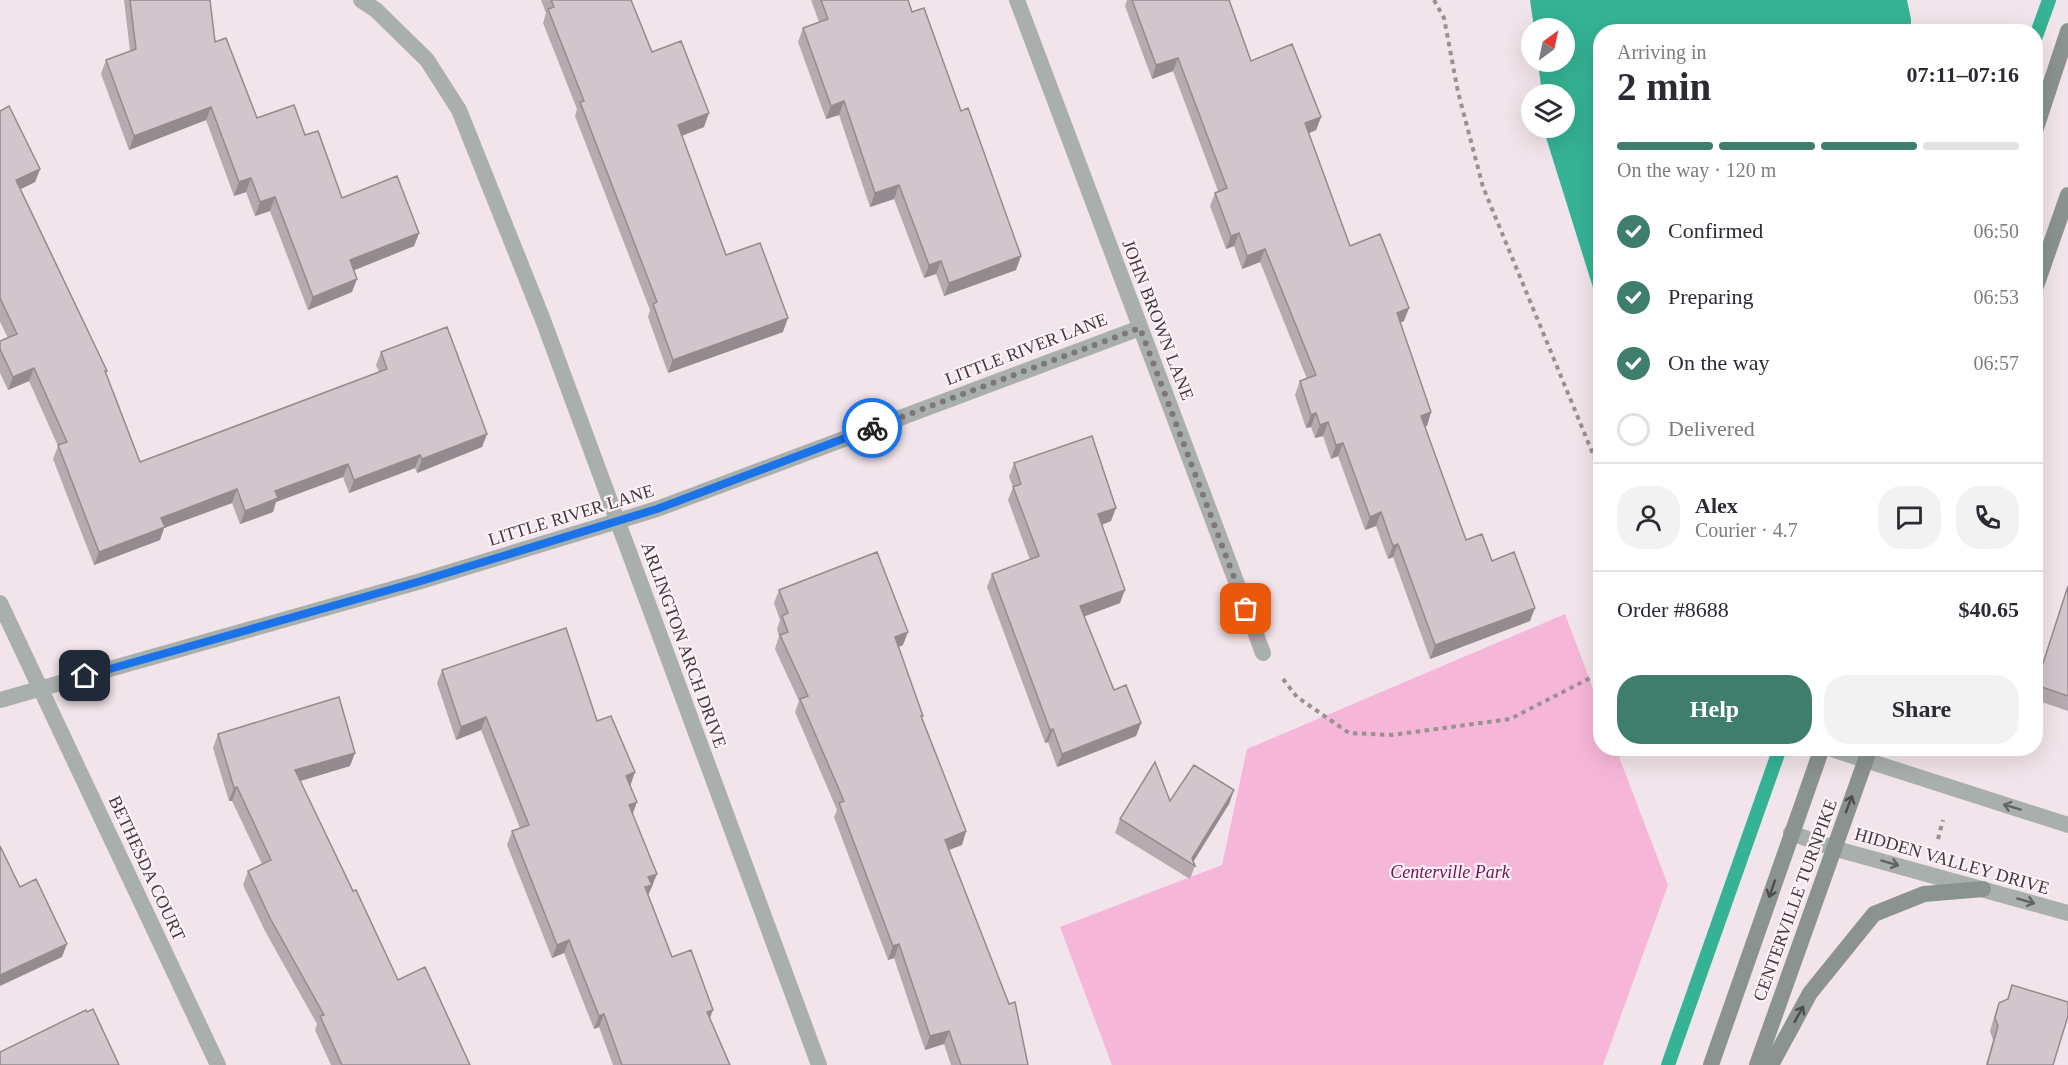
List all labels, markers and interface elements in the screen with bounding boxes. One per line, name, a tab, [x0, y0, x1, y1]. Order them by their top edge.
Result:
north arrow	[1521, 18, 1575, 72]
map controls	[1521, 18, 1575, 138]
text: Arriving in	[1617, 41, 1706, 63]
text: 07:11–07:16	[1907, 62, 2019, 87]
text: 2 min	[1617, 65, 1711, 108]
button: layers	[1521, 84, 1575, 138]
text: On the way · 120 m	[1617, 159, 1776, 181]
icon: check	[1617, 215, 1650, 248]
text: Confirmed	[1668, 218, 1763, 243]
text: 06:50	[1973, 220, 2019, 242]
street label: JOHN BROWN LANE	[1118, 237, 1198, 403]
icon: check	[1617, 281, 1650, 314]
text: Preparing	[1668, 284, 1754, 309]
text: 06:53	[1973, 286, 2019, 308]
street label: LITTLE RIVER LANE	[942, 309, 1110, 389]
icon: check	[1617, 347, 1650, 380]
text: On the way	[1668, 350, 1769, 375]
text: 06:57	[1973, 352, 2019, 374]
courier	[842, 398, 902, 458]
icon: bike	[856, 412, 889, 445]
text: Delivered	[1668, 416, 1755, 441]
street label: LITTLE RIVER LANE	[486, 480, 656, 550]
button: person	[1617, 486, 1680, 549]
button: chat	[1878, 486, 1941, 549]
button: phone	[1956, 486, 2019, 549]
text: Alex	[1695, 493, 1738, 518]
text: Courier · 4.7	[1695, 519, 1798, 541]
street label: ARLINGTON ARCH DRIVE	[637, 539, 731, 751]
pin	[1220, 583, 1271, 634]
icon: bag	[1229, 592, 1262, 625]
text: Order #8688	[1617, 597, 1729, 622]
text: $40.65	[1959, 597, 2019, 622]
pin	[59, 650, 110, 701]
icon: home	[68, 659, 101, 692]
button: Help	[1617, 675, 1812, 744]
button: Share	[1824, 675, 2019, 744]
street label: BETHESDA COURT	[105, 792, 189, 944]
street label: CENTERVILLE TURNPIKE	[1749, 796, 1841, 1004]
one-way arrow	[1845, 796, 1856, 814]
one-way arrow	[2003, 801, 2022, 812]
street label: HIDDEN VALLEY DRIVE	[1852, 824, 2052, 898]
one-way arrow	[1880, 858, 1899, 869]
park label: Centerville Park	[1390, 862, 1511, 882]
one-way arrow	[1765, 879, 1776, 898]
one-way arrow	[2016, 896, 2035, 908]
one-way arrow	[1793, 1006, 1805, 1023]

